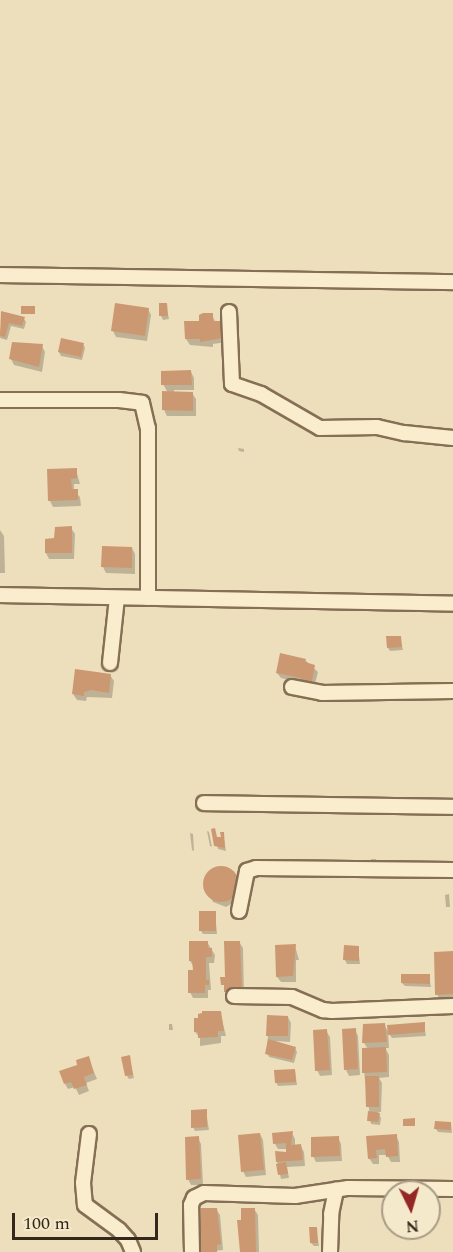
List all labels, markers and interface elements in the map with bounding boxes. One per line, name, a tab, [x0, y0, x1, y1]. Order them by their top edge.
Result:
north arrow	[381, 1180, 441, 1240]
scale bar	[15, 1201, 160, 1239]
text: 100 m	[23, 1210, 70, 1237]
text: N	[405, 1213, 420, 1238]

